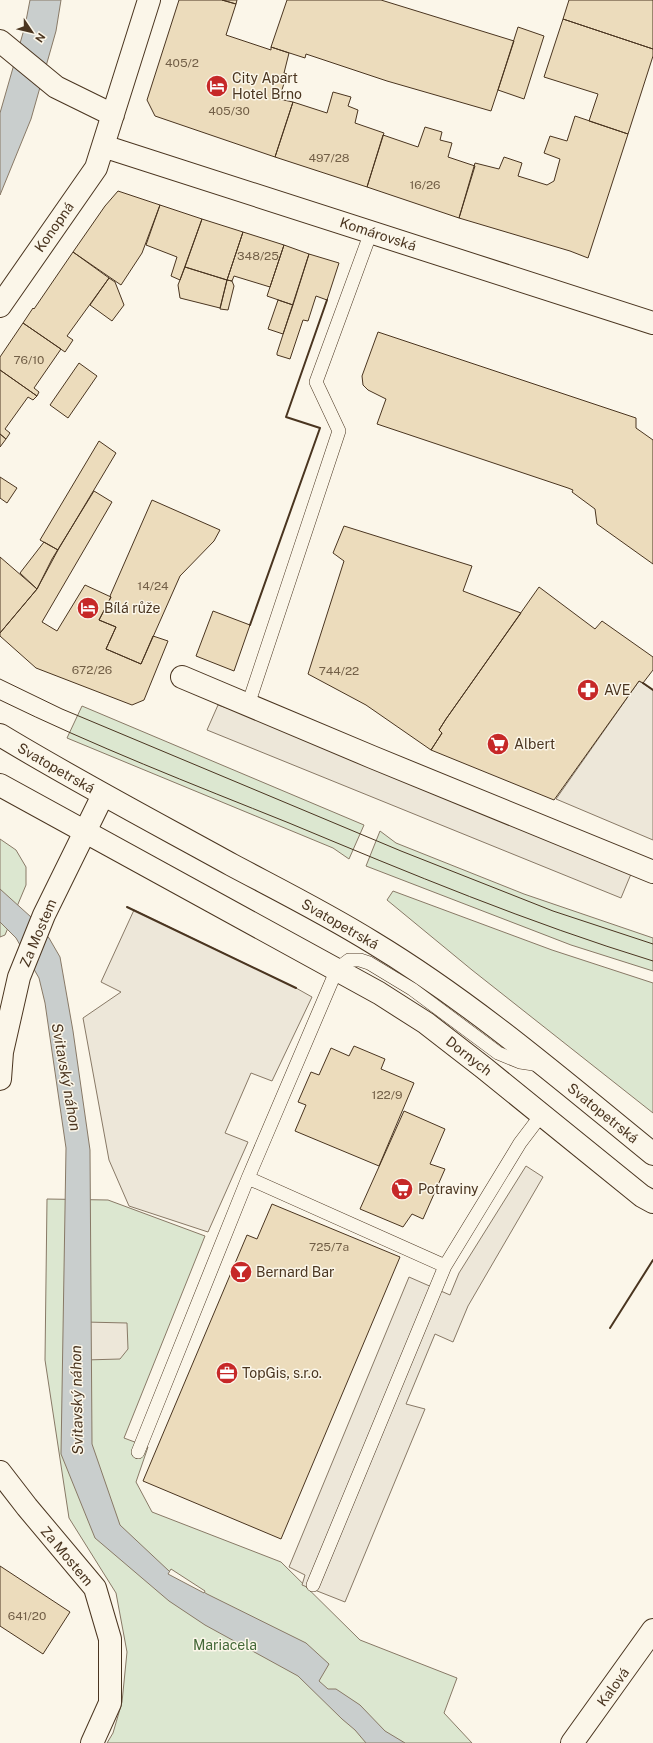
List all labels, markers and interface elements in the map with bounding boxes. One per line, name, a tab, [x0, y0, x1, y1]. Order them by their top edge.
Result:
north arrow	[12, 12, 52, 52]
text: N	[33, 31, 48, 45]
house number: 405/2	[165, 56, 199, 70]
place label: City Apart Hotel Brno	[232, 70, 302, 102]
hotel icon: City Apart Hotel Brno	[204, 73, 230, 99]
house number: 405/30	[208, 104, 250, 118]
house number: 497/28	[308, 151, 350, 165]
house number: 16/26	[409, 178, 441, 192]
street label: Konopná	[31, 199, 77, 255]
street label: Komárovská	[338, 214, 418, 254]
house number: 348/25	[237, 249, 279, 263]
house number: 76/10	[14, 353, 44, 367]
house number: 14/24	[137, 579, 169, 593]
hotel icon: Bílá růže	[75, 595, 101, 621]
place label: Bílá růže	[104, 600, 160, 616]
house number: 672/26	[72, 663, 112, 677]
house number: 744/22	[319, 664, 359, 678]
pharmacy icon: AVE	[575, 677, 601, 703]
place label: AVE	[604, 682, 630, 698]
supermarket icon: Albert	[485, 731, 511, 757]
place label: Albert	[514, 736, 555, 752]
street label: Svatopetrská	[15, 739, 97, 797]
street label: Svatopetrská	[299, 895, 381, 953]
street label: Za Mostem	[16, 896, 60, 970]
water label: Svitavský náhon	[49, 1021, 84, 1132]
street label: Dornych	[443, 1033, 495, 1079]
street label: Svatopetrská	[564, 1080, 642, 1146]
house number: 122/9	[372, 1088, 402, 1102]
supermarket icon: Potraviny	[389, 1176, 415, 1202]
place label: Potraviny	[418, 1181, 479, 1197]
house number: 725/7a	[309, 1240, 349, 1254]
bar icon: Bernard Bar	[228, 1259, 254, 1285]
place label: Bernard Bar	[256, 1264, 334, 1280]
water label: Svitavský náhon	[67, 1345, 86, 1455]
office icon: TopGis, s.r.o.	[214, 1360, 240, 1386]
place label: TopGis, s.r.o.	[242, 1365, 322, 1381]
street label: Za Mostem	[38, 1523, 96, 1589]
house number: 641/20	[8, 1609, 46, 1623]
park label: Mariacela	[193, 1637, 257, 1653]
street label: Kalová	[594, 1665, 632, 1709]

